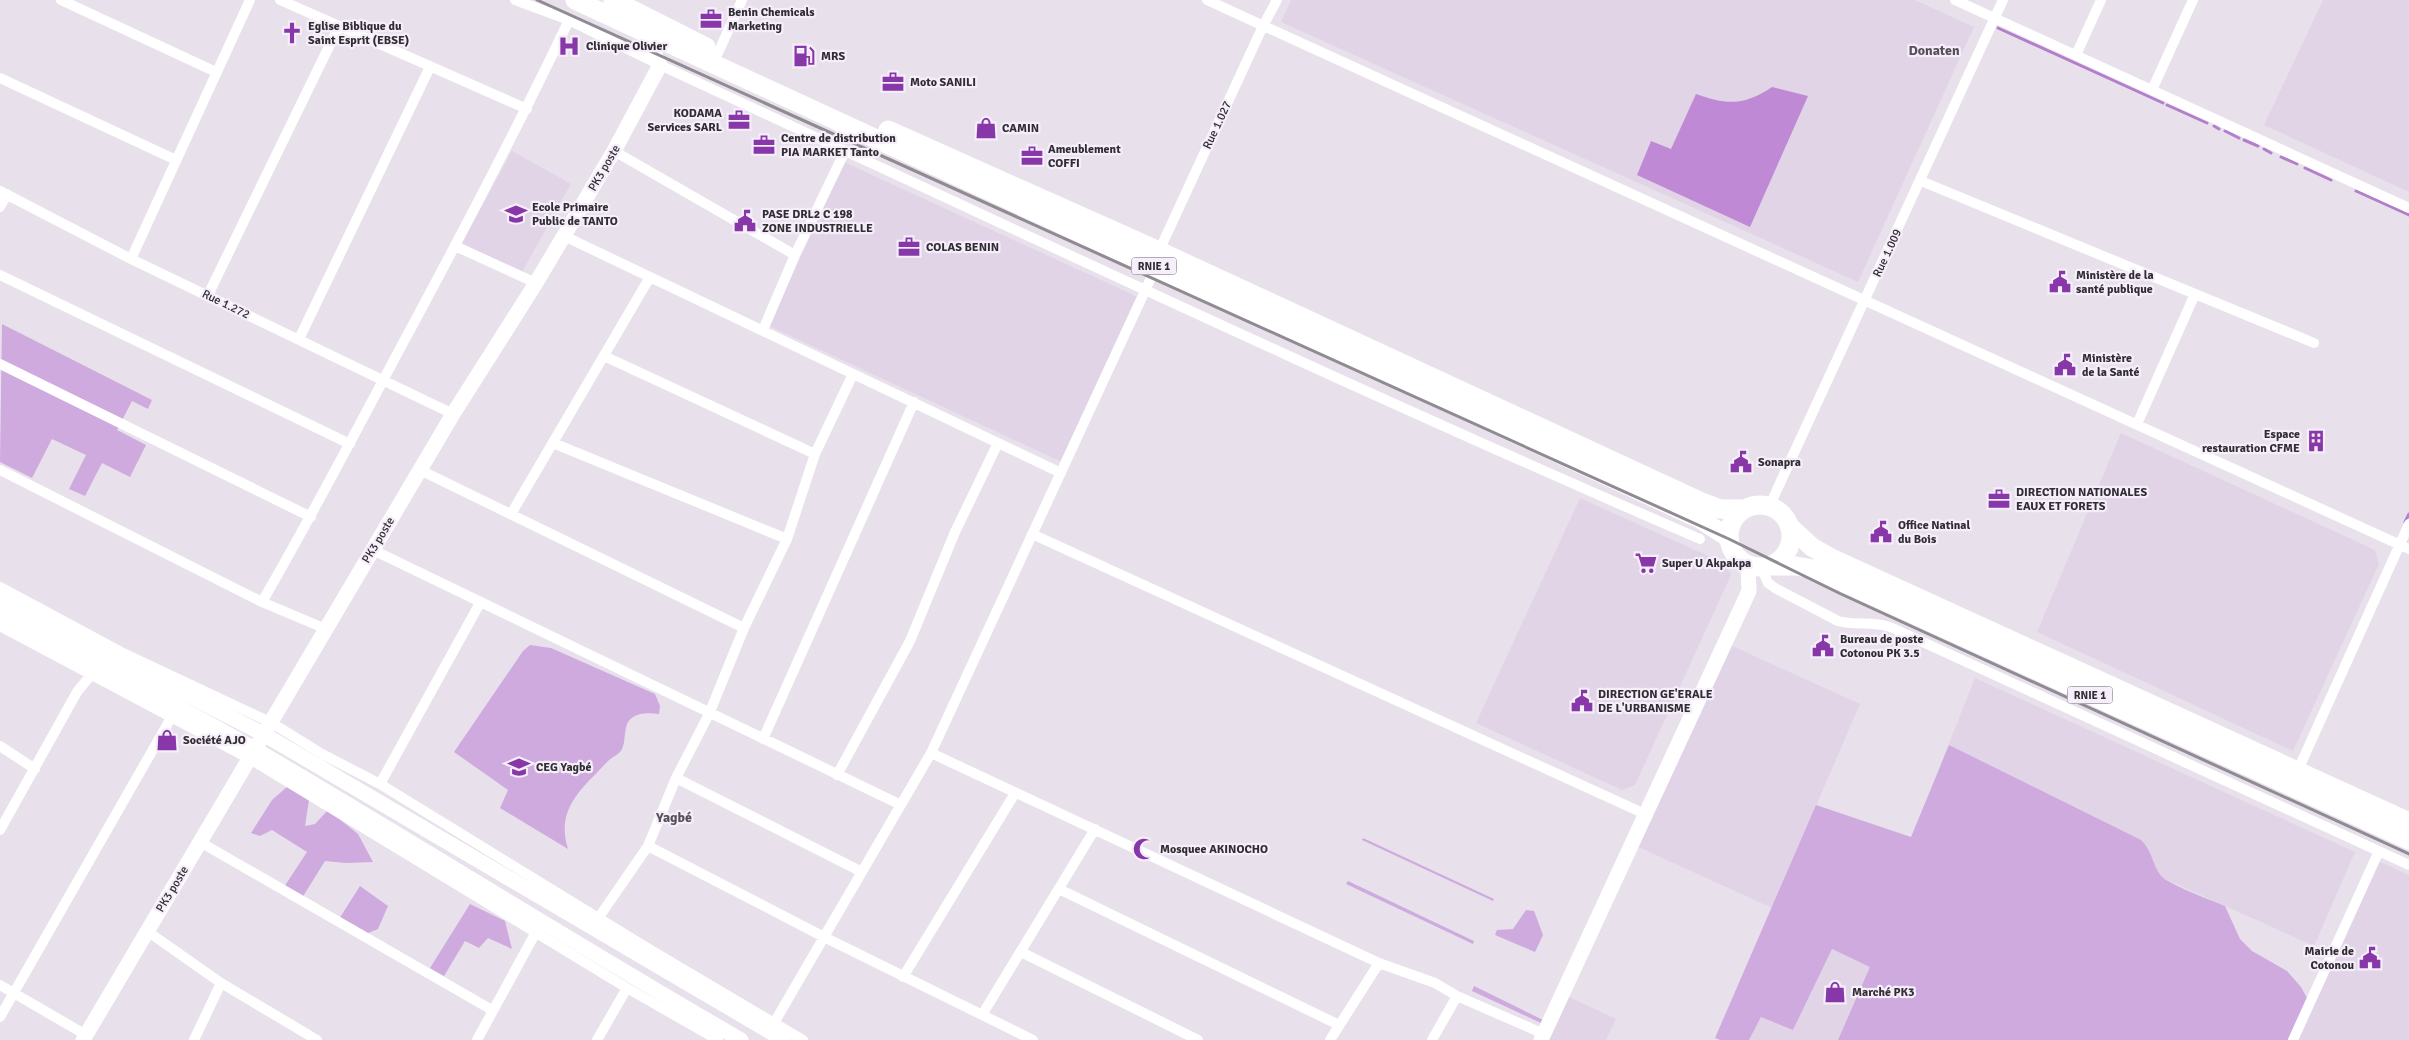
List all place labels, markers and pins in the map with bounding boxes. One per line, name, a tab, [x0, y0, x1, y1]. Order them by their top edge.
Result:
place label: Benin Chemicals Marketing	[728, 5, 815, 34]
office icon: Benin Chemicals Marketing	[698, 6, 724, 32]
place label: Eglise Biblique du Saint Esprit (EBSE)	[308, 19, 409, 48]
church icon: Eglise Biblique du Saint Esprit (EBSE)	[279, 20, 305, 46]
hospital icon: Clinique Olivier	[556, 33, 582, 59]
place label: Clinique Olivier	[586, 39, 667, 54]
fuel station icon: MRS	[791, 43, 817, 69]
place label: MRS	[821, 49, 845, 64]
office icon: Moto SANILI	[880, 69, 906, 95]
place label: Moto SANILI	[910, 75, 976, 90]
place label: KODAMA Services SARL	[648, 106, 723, 135]
office icon: KODAMA Services SARL	[726, 107, 752, 133]
shop icon: CAMIN	[973, 115, 999, 141]
place label: CAMIN	[1002, 121, 1039, 136]
place label: Centre de distribution PIA MARKET Tanto	[781, 131, 896, 160]
office icon: Centre de distribution PIA MARKET Tanto	[751, 132, 777, 158]
place label: Ameublement COFFI	[1048, 142, 1121, 171]
office icon: Ameublement COFFI	[1019, 143, 1045, 169]
place label: Ecole Primaire Public de TANTO	[532, 200, 618, 229]
school or university icon: Ecole Primaire Public de TANTO	[503, 201, 529, 227]
place label: PASE DRL2 C 198 ZONE INDUSTRIELLE	[762, 207, 873, 236]
public building icon: PASE DRL2 C 198 ZONE INDUSTRIELLE	[732, 208, 758, 234]
office icon: COLAS BENIN	[896, 234, 922, 260]
place label: COLAS BENIN	[926, 240, 999, 255]
place label: Ministère de la santé publique	[2076, 268, 2154, 297]
public building icon: Ministère de la santé publique	[2047, 269, 2073, 295]
place label: Ministère de la Santé	[2082, 351, 2139, 380]
public building icon: Ministère de la Santé	[2052, 352, 2078, 378]
place label: Espace restauration CFME	[2202, 427, 2300, 456]
building icon: Espace restauration CFME	[2303, 428, 2329, 454]
public building icon: Sonapra	[1728, 449, 1754, 475]
place label: Sonapra	[1758, 455, 1801, 470]
place label: DIRECTION NATIONALES EAUX ET FORETS	[2016, 485, 2147, 514]
office icon: DIRECTION NATIONALES EAUX ET FORETS	[1986, 486, 2012, 512]
place label: Office Natinal du Bois	[1898, 518, 1970, 547]
public building icon: Office Natinal du Bois	[1868, 519, 1894, 545]
supermarket icon: Super U Akpakpa	[1633, 550, 1659, 576]
place label: Super U Akpakpa	[1662, 556, 1751, 571]
place label: Bureau de poste Cotonou PK 3.5	[1840, 632, 1923, 661]
public building icon: Bureau de poste Cotonou PK 3.5	[1810, 633, 1836, 659]
place label: DIRECTION GE'ERALE DE L'URBANISME	[1598, 687, 1713, 716]
public building icon: DIRECTION GE'ERALE DE L'URBANISME	[1569, 688, 1595, 714]
shop icon: Société AJO	[154, 727, 180, 753]
place label: Société AJO	[183, 733, 246, 748]
school or university icon: CEG Yagbé	[506, 754, 532, 780]
place label: CEG Yagbé	[536, 760, 591, 775]
mosque icon: Mosquee AKINOCHO	[1131, 836, 1157, 862]
place label: Mosquee AKINOCHO	[1160, 842, 1268, 857]
place label: Mairie de Cotonou	[2305, 944, 2354, 973]
public building icon: Mairie de Cotonou	[2357, 945, 2383, 971]
shop icon: Marché PK3	[1822, 979, 1848, 1005]
place label: Marché PK3	[1852, 985, 1915, 1000]

